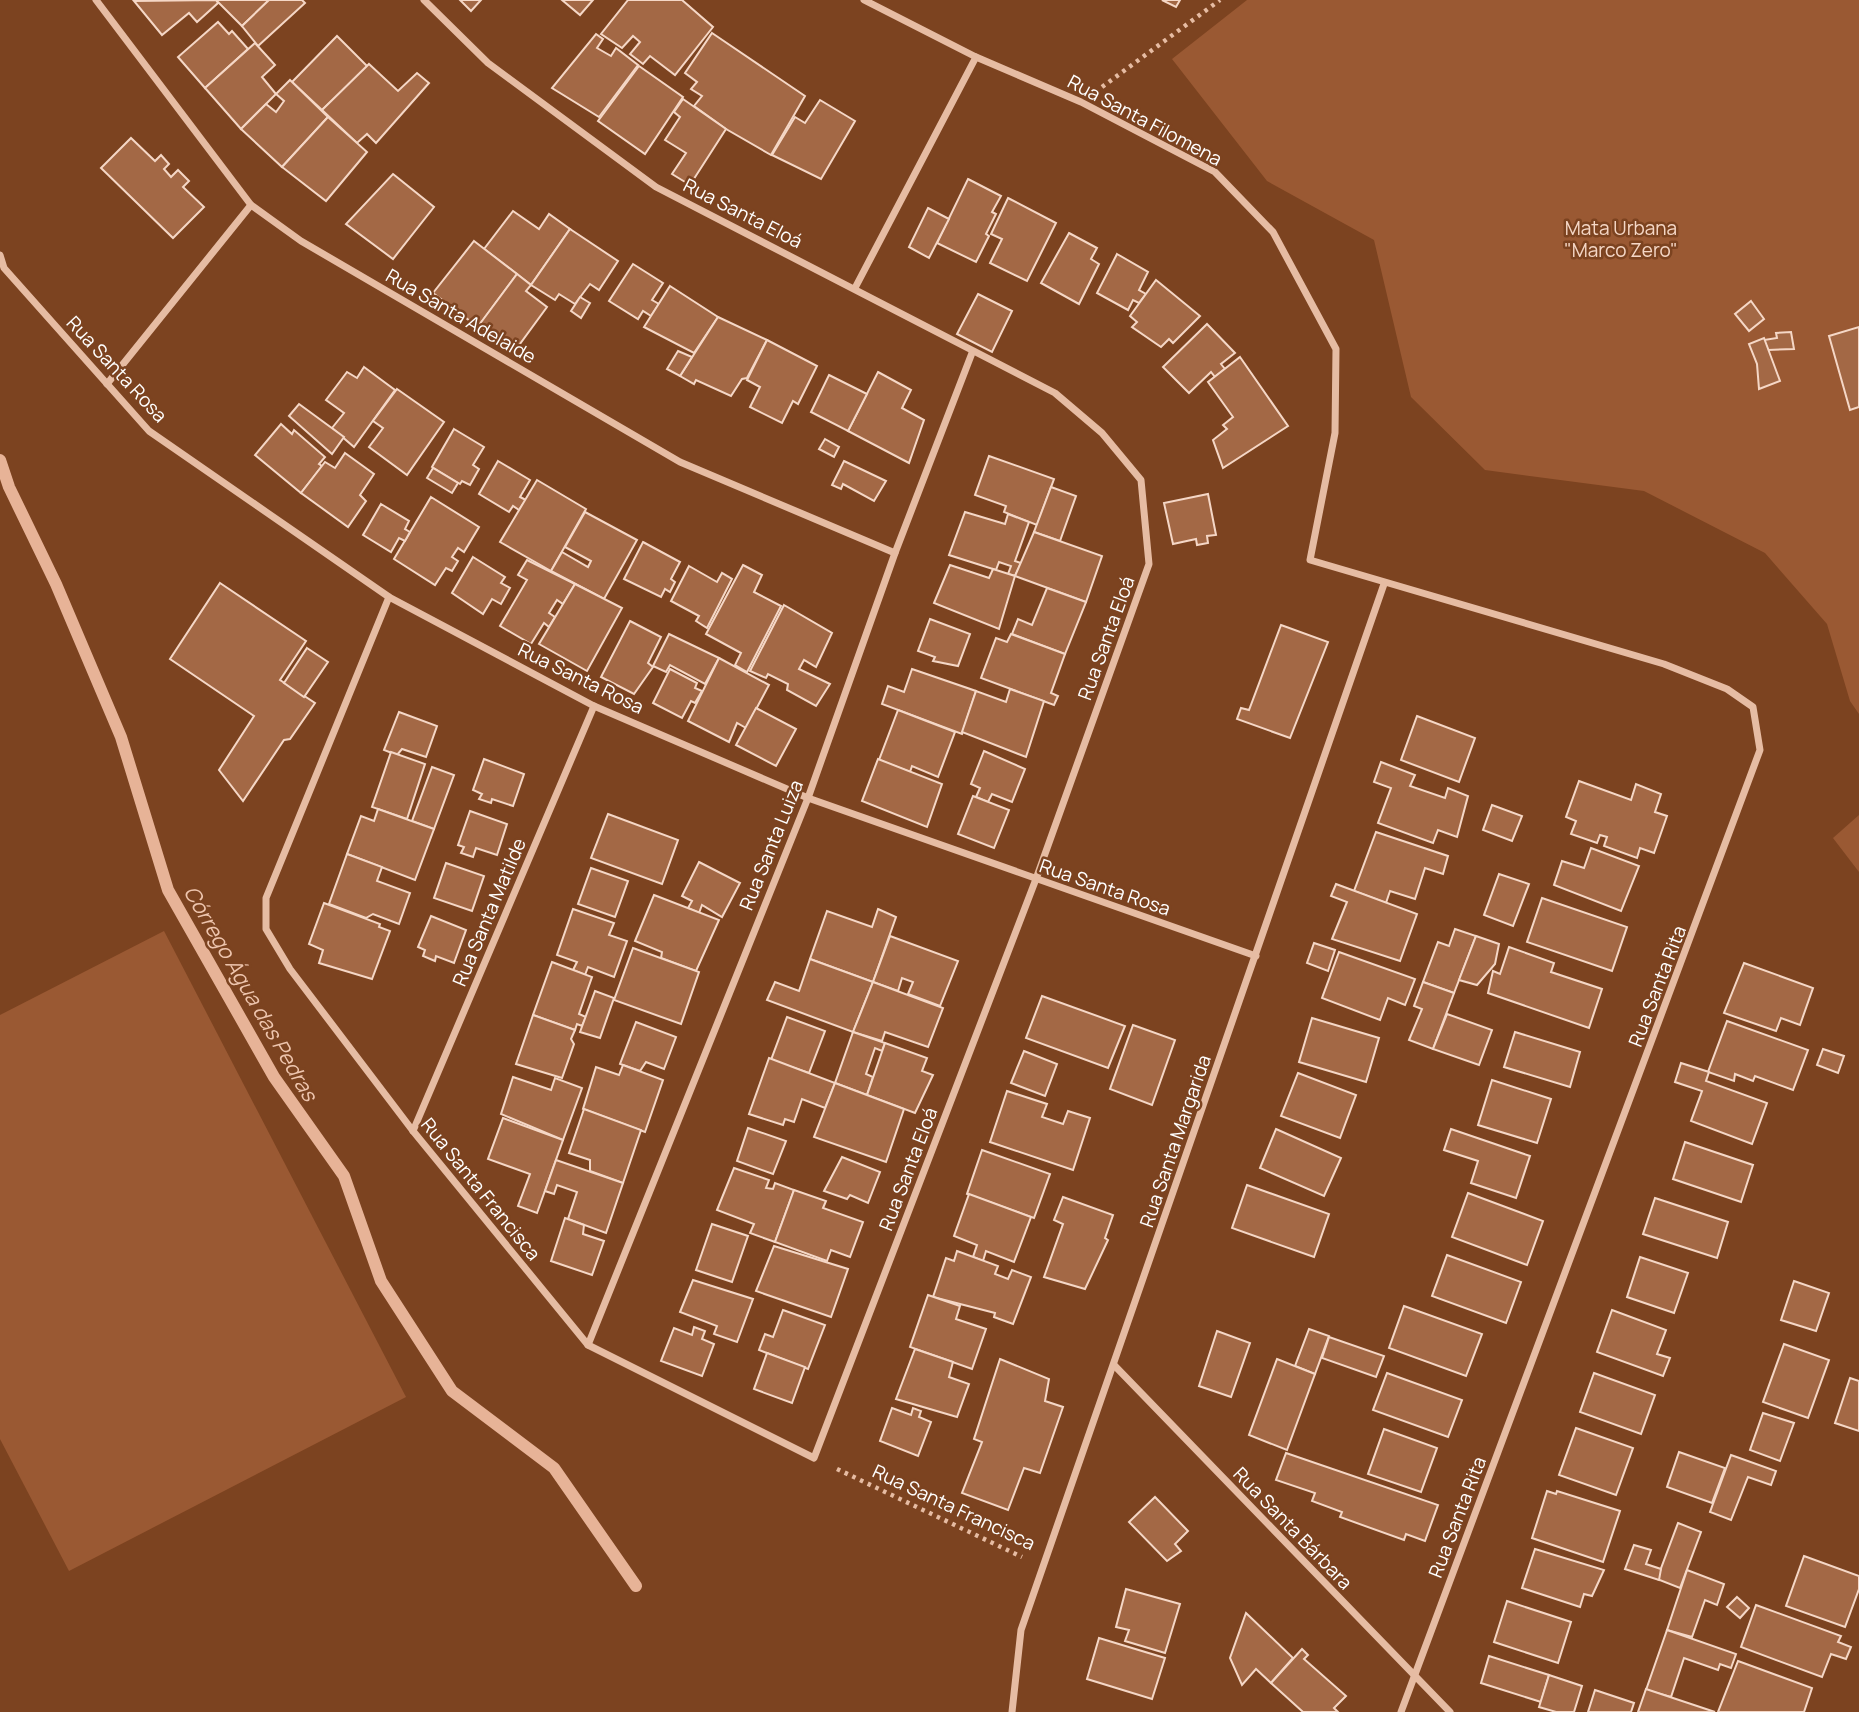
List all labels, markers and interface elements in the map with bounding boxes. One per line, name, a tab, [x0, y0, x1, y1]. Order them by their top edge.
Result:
street label: Rua Santa Filomena	[1063, 68, 1227, 172]
street label: Rua Santa Eloá	[679, 172, 807, 254]
park label: Mata Urbana "Marco Zero"	[1564, 215, 1678, 263]
street label: Rua Santa Adelaide	[381, 262, 541, 370]
street label: Rua Santa Rosa	[61, 310, 173, 428]
street label: Rua Santa Eloá	[1072, 572, 1140, 704]
street label: Rua Santa Rosa	[514, 636, 648, 720]
street label: Rua Santa Luiza	[733, 776, 809, 914]
street label: Rua Santa Matilde	[446, 834, 532, 990]
street label: Rua Santa Rosa	[1036, 852, 1174, 922]
water label: Córrego Água das Pedras	[178, 880, 325, 1107]
street label: Rua Santa Rita	[1622, 922, 1692, 1050]
street label: Rua Santa Margarida	[1133, 1051, 1217, 1231]
street label: Rua Santa Eloá	[873, 1104, 943, 1234]
street label: Rua Santa Francisca	[415, 1112, 547, 1266]
street label: Rua Santa Rita	[1422, 1453, 1492, 1581]
street label: Rua Santa Francisca	[868, 1458, 1040, 1556]
street label: Rua Santa Bárbara	[1228, 1461, 1358, 1595]

